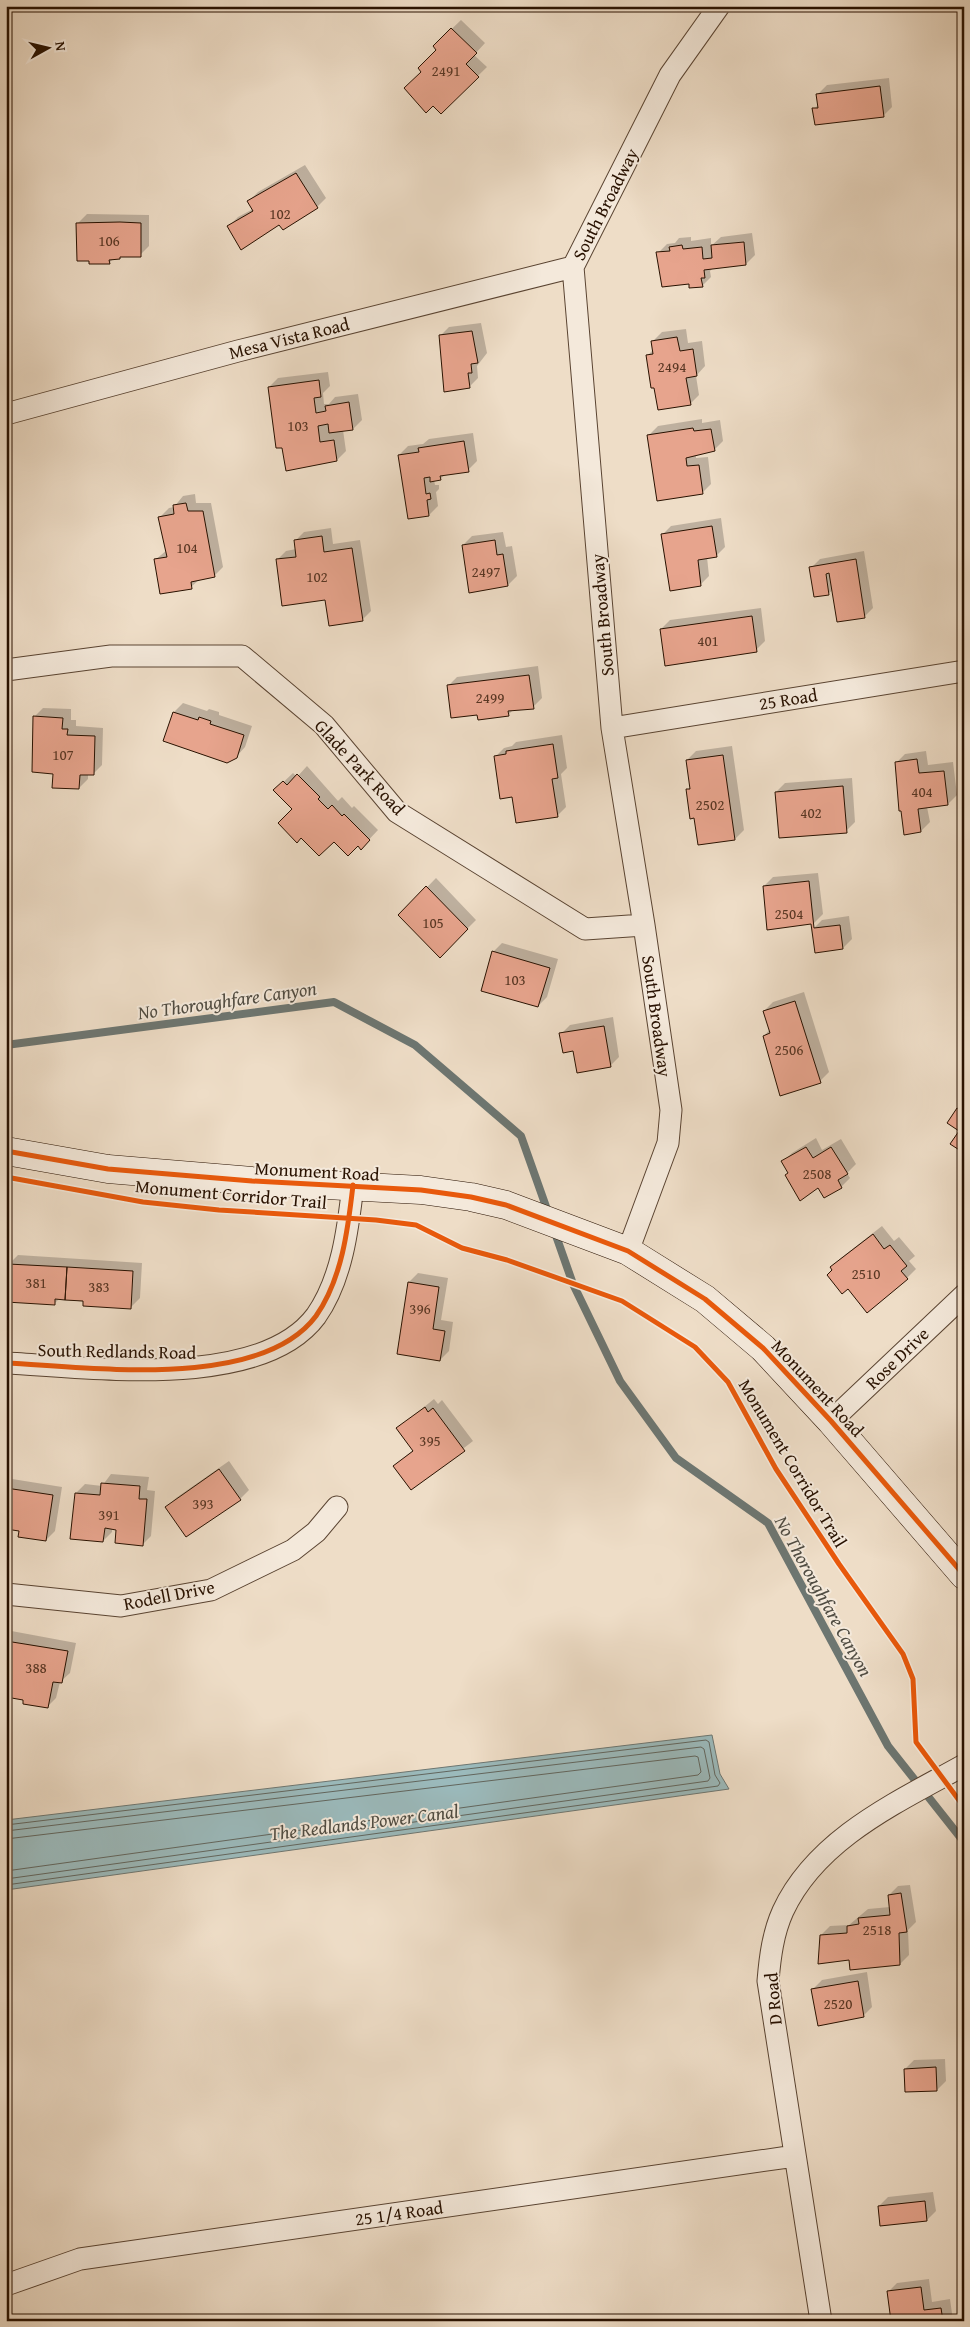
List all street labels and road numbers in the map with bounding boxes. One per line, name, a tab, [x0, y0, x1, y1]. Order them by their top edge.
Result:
street label: South Broadway	[565, 143, 645, 265]
street label: Mesa Vista Road	[226, 310, 352, 366]
street label: South Broadway	[583, 553, 621, 677]
street label: 25 Road	[757, 681, 820, 717]
street label: Glade Park Road	[308, 713, 412, 821]
street label: South Broadway	[635, 953, 679, 1079]
street label: Monument Road	[254, 1154, 381, 1188]
street label: Monument Corridor Trail	[134, 1172, 328, 1216]
street label: Rose Drive	[859, 1321, 935, 1395]
street label: Monument Road	[765, 1333, 871, 1443]
street label: South Redlands Road	[37, 1336, 197, 1366]
street label: Monument Corridor Trail	[732, 1374, 854, 1552]
street label: Rodell Drive	[121, 1573, 217, 1617]
street label: D Road	[757, 1971, 789, 2026]
street label: 25 1/4 Road	[353, 2193, 445, 2233]

